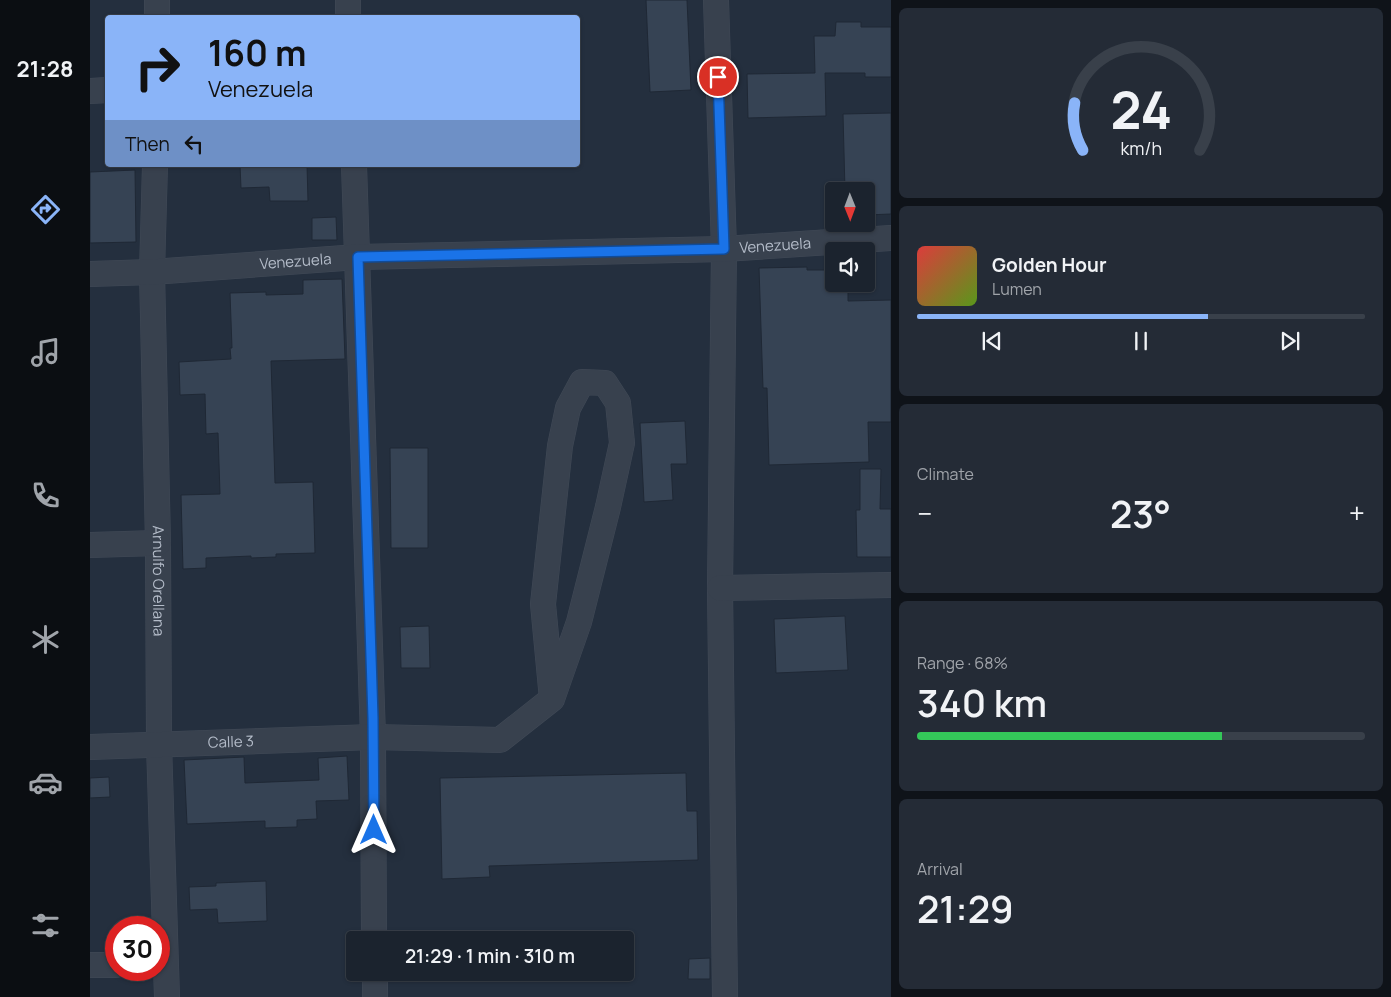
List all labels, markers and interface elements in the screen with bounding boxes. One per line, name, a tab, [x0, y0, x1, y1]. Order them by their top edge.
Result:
text: 160 m	[208, 29, 307, 77]
icon: right	[125, 35, 190, 100]
text: 21:28	[17, 54, 73, 84]
pin	[697, 56, 739, 98]
icon: arrive	[704, 63, 732, 91]
text: Venezuela	[208, 74, 313, 104]
text: 24	[1110, 74, 1172, 145]
icon: left	[180, 130, 208, 158]
text: Then	[125, 131, 170, 157]
text: km/h	[1120, 136, 1162, 160]
north arrow	[825, 182, 875, 232]
map controls	[825, 182, 875, 292]
icon: directions	[28, 192, 63, 227]
street label: Venezuela	[739, 232, 812, 258]
button: sound	[825, 242, 875, 292]
street label: Venezuela	[259, 248, 332, 274]
text: Golden Hour	[992, 252, 1106, 278]
text: Lumen	[992, 278, 1042, 300]
icon: previous	[978, 327, 1006, 355]
icon: pause	[1127, 327, 1155, 355]
icon: next	[1276, 327, 1304, 355]
icon: music	[28, 335, 63, 370]
text: Climate	[917, 463, 974, 485]
icon: phone	[28, 478, 63, 513]
text: 23°	[1110, 487, 1171, 539]
text: −	[917, 494, 932, 532]
text: +	[1349, 494, 1365, 532]
street label: Arnulfo Orellana	[148, 525, 169, 636]
icon: climate	[28, 622, 63, 657]
text: Range · 68%	[917, 652, 1008, 674]
text: 340 km	[917, 676, 1047, 728]
street label: Calle 3	[207, 730, 254, 753]
icon: car	[28, 765, 63, 800]
position arrow	[347, 803, 399, 855]
text: Arrival	[917, 858, 963, 880]
text: 21:29	[917, 882, 1014, 934]
icon: filters	[28, 908, 63, 943]
speed limit sign: 30	[105, 916, 170, 981]
text: 21:29 · 1 min · 310 m	[405, 943, 575, 969]

